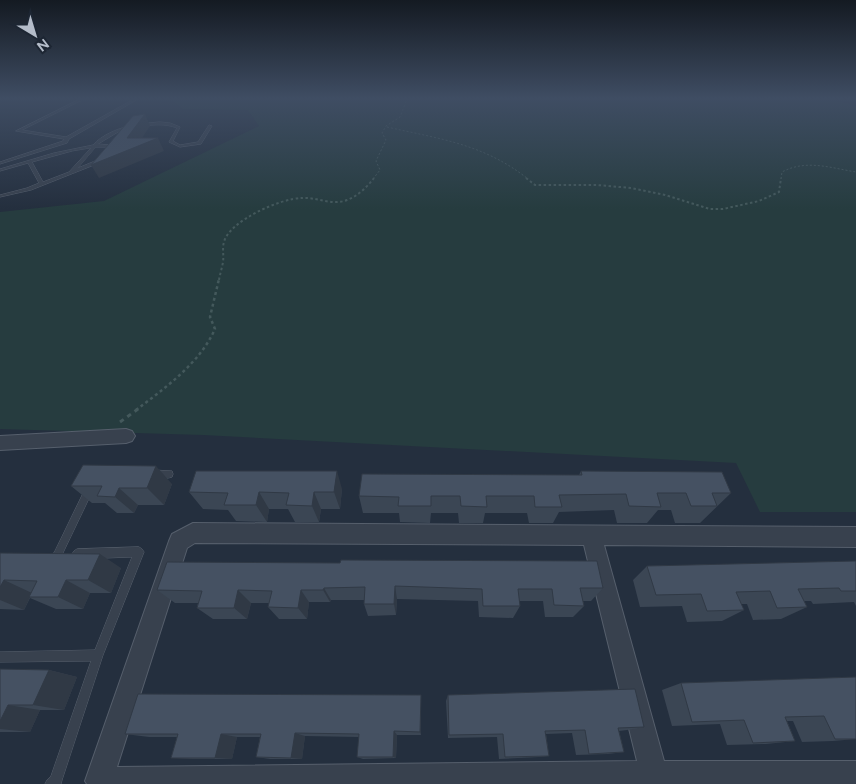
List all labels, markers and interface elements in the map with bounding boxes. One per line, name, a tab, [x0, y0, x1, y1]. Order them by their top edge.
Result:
north arrow	[10, 10, 60, 60]
text: N	[33, 35, 52, 55]

